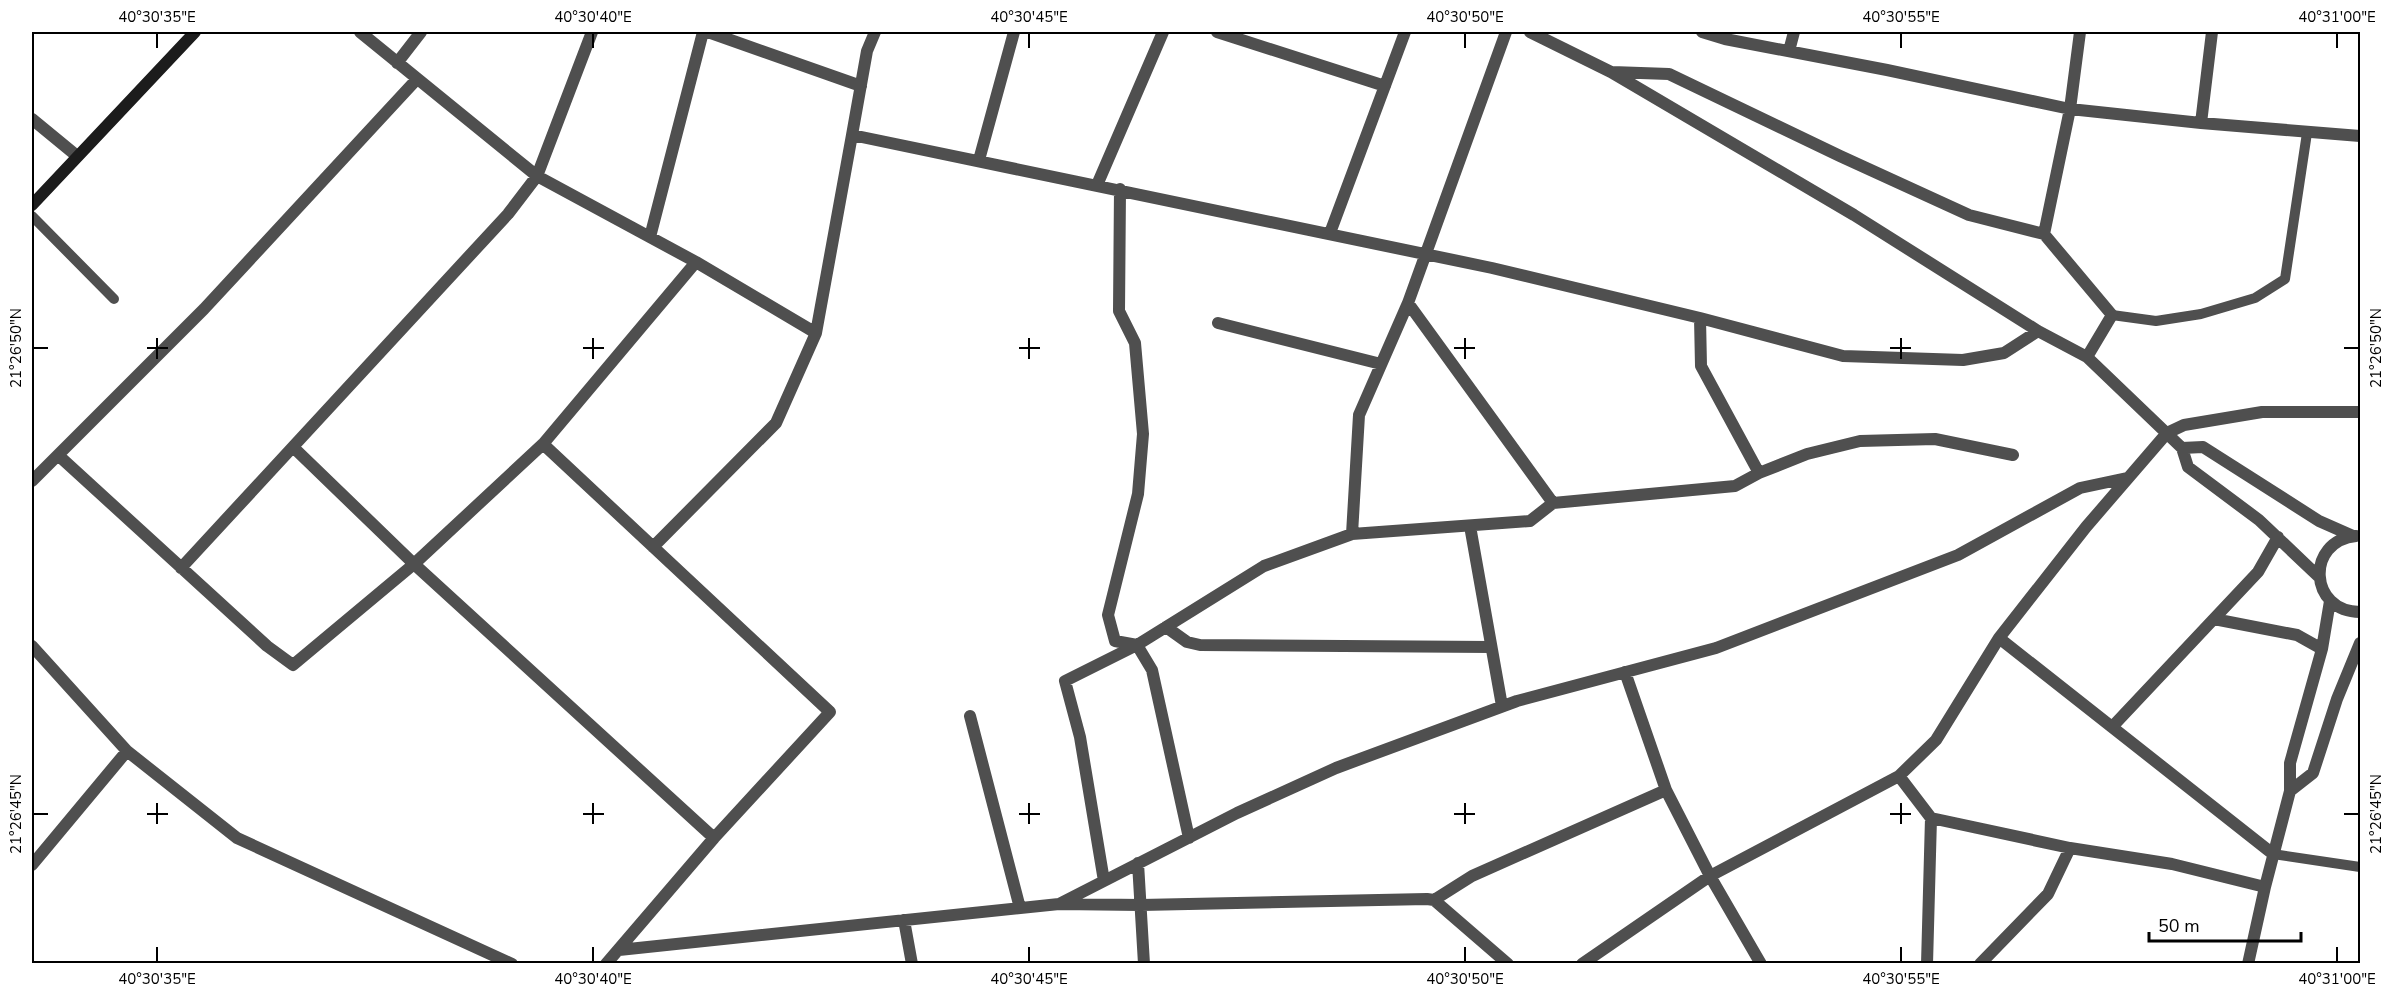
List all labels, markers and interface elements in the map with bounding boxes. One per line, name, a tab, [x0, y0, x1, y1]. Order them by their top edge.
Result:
text: 40°30'35"E	[118, 7, 196, 27]
text: 40°30'40"E	[554, 7, 632, 27]
text: 40°30'45"E	[990, 7, 1068, 27]
text: 40°30'50"E	[1426, 7, 1504, 27]
text: 40°30'55"E	[1862, 7, 1940, 27]
text: 40°31'00"E	[2298, 7, 2376, 27]
text: 21°26'50"N	[6, 308, 26, 388]
text: 21°26'50"N	[2366, 308, 2386, 388]
text: 21°26'45"N	[6, 774, 26, 854]
text: 21°26'45"N	[2366, 774, 2386, 854]
scale bar	[2149, 905, 2300, 943]
text: 50 m	[2158, 914, 2200, 938]
text: 40°30'35"E	[118, 969, 196, 989]
text: 40°30'40"E	[554, 969, 632, 989]
text: 40°30'45"E	[990, 969, 1068, 989]
text: 40°30'50"E	[1426, 969, 1504, 989]
text: 40°30'55"E	[1862, 969, 1940, 989]
text: 40°31'00"E	[2298, 969, 2376, 989]

